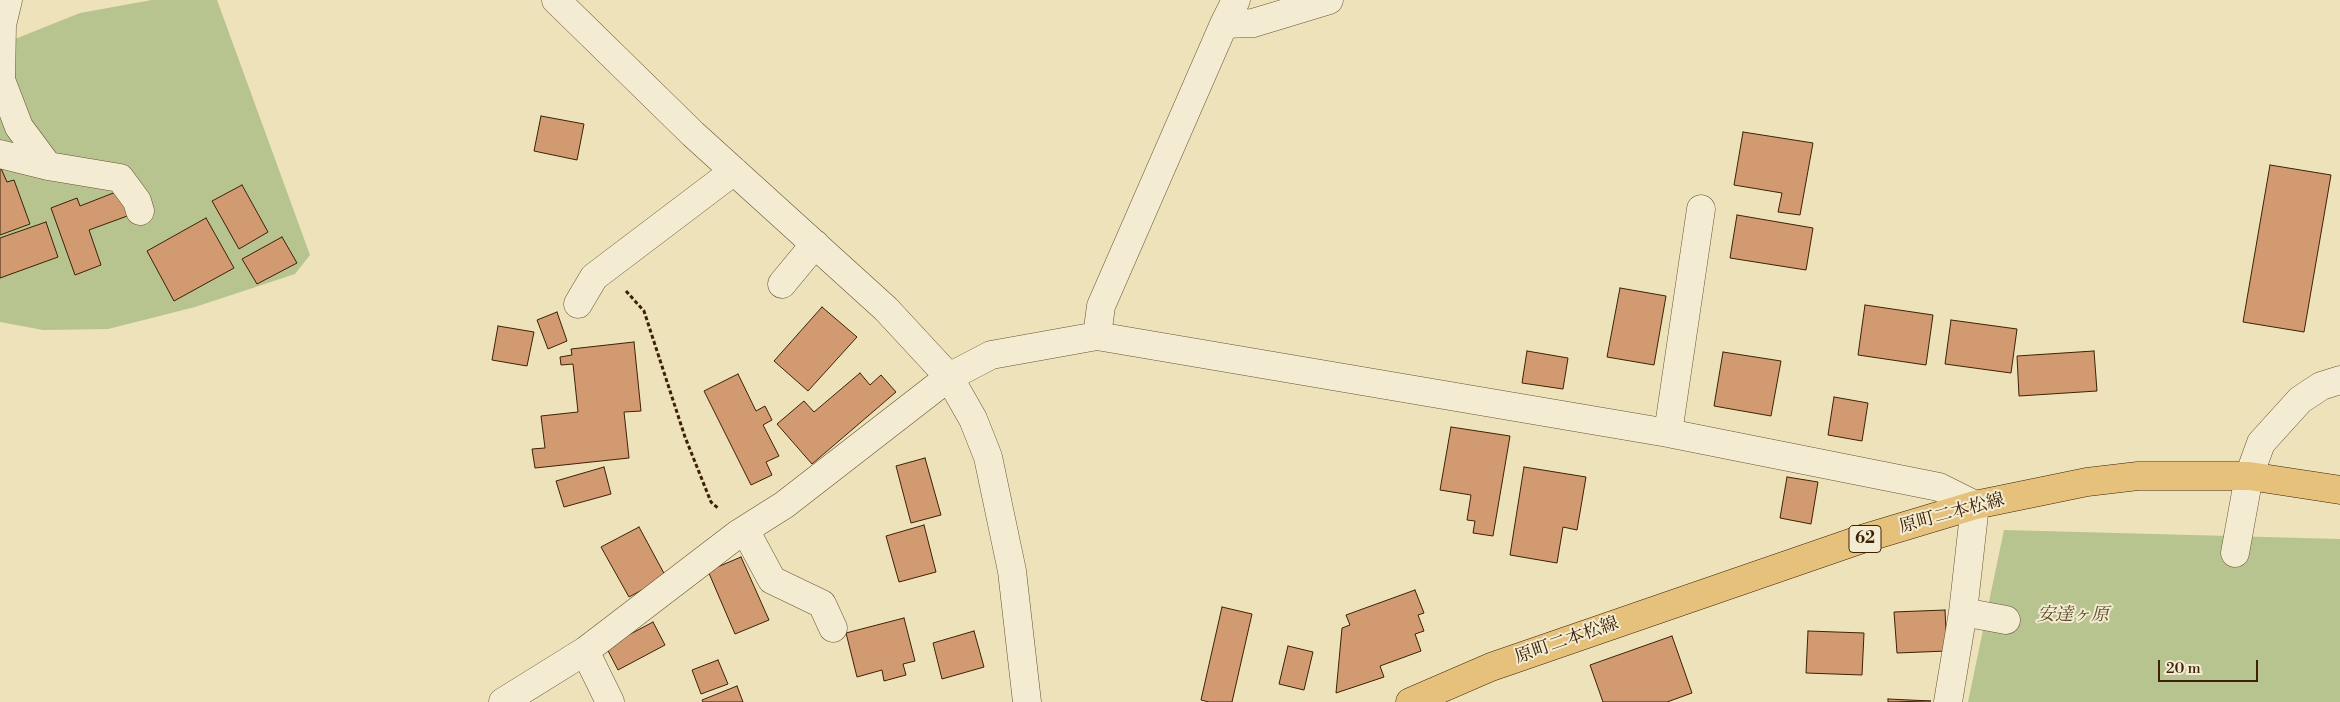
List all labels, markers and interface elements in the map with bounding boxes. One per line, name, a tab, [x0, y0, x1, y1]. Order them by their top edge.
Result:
street label: 原町二本松線	[1897, 490, 2007, 538]
road number: 62	[1849, 526, 1881, 552]
park label: 安達ヶ原	[2037, 605, 2109, 627]
street label: 原町二本松線	[1512, 613, 1622, 669]
scale bar	[2160, 650, 2260, 682]
text: 20 m	[2166, 659, 2201, 678]

